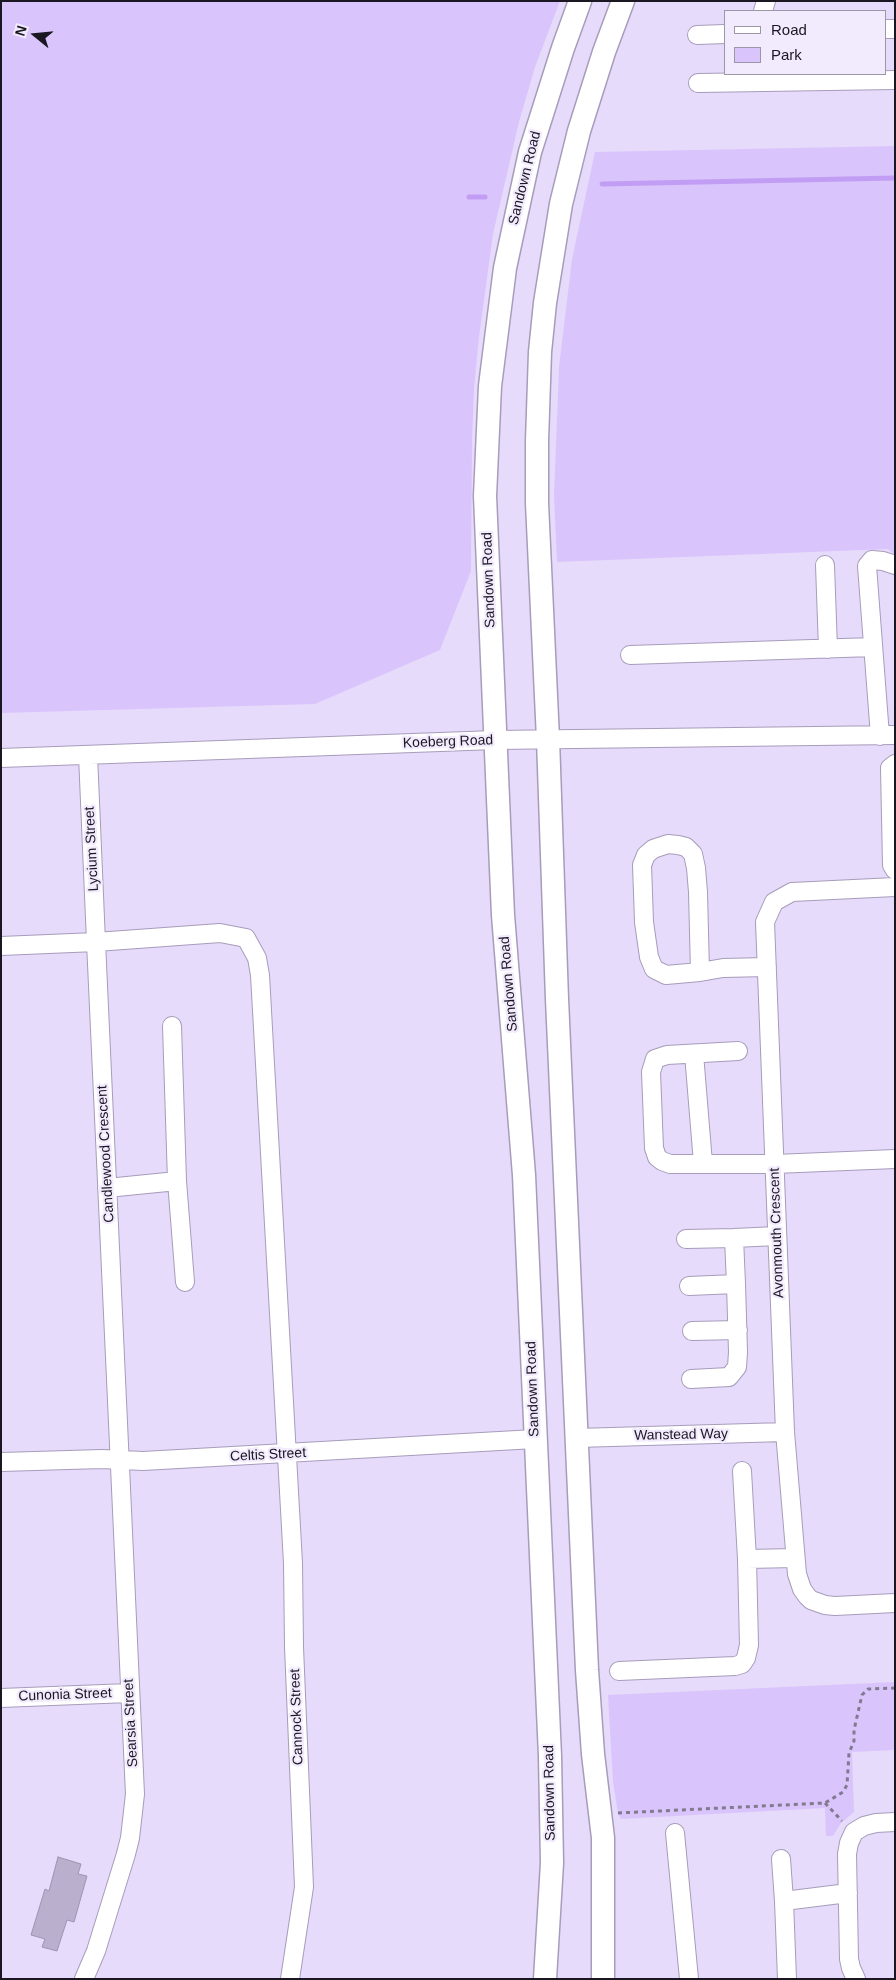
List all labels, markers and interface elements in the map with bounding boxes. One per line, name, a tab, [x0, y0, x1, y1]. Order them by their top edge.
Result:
north arrow	[10, 10, 60, 60]
legend	[724, 10, 886, 75]
text: Road	[771, 21, 807, 38]
text: N	[12, 23, 30, 38]
text: Park	[771, 46, 802, 63]
street label: Sandown Road	[505, 130, 545, 226]
street label: Sandown Road	[479, 532, 499, 628]
street label: Koeberg Road	[403, 732, 493, 752]
street label: Lycium Street	[81, 806, 103, 892]
street label: Sandown Road	[496, 936, 522, 1032]
street label: Candlewood Crescent	[94, 1085, 118, 1223]
street label: Avonmouth Crescent	[766, 1168, 788, 1298]
street label: Sandown Road	[523, 1341, 543, 1437]
street label: Wanstead Way	[634, 1426, 728, 1444]
street label: Celtis Street	[229, 1445, 307, 1465]
street label: Cannock Street	[287, 1668, 307, 1766]
street label: Searsia Street	[120, 1678, 142, 1768]
street label: Cunonia Street	[18, 1685, 112, 1705]
street label: Sandown Road	[541, 1745, 559, 1841]

